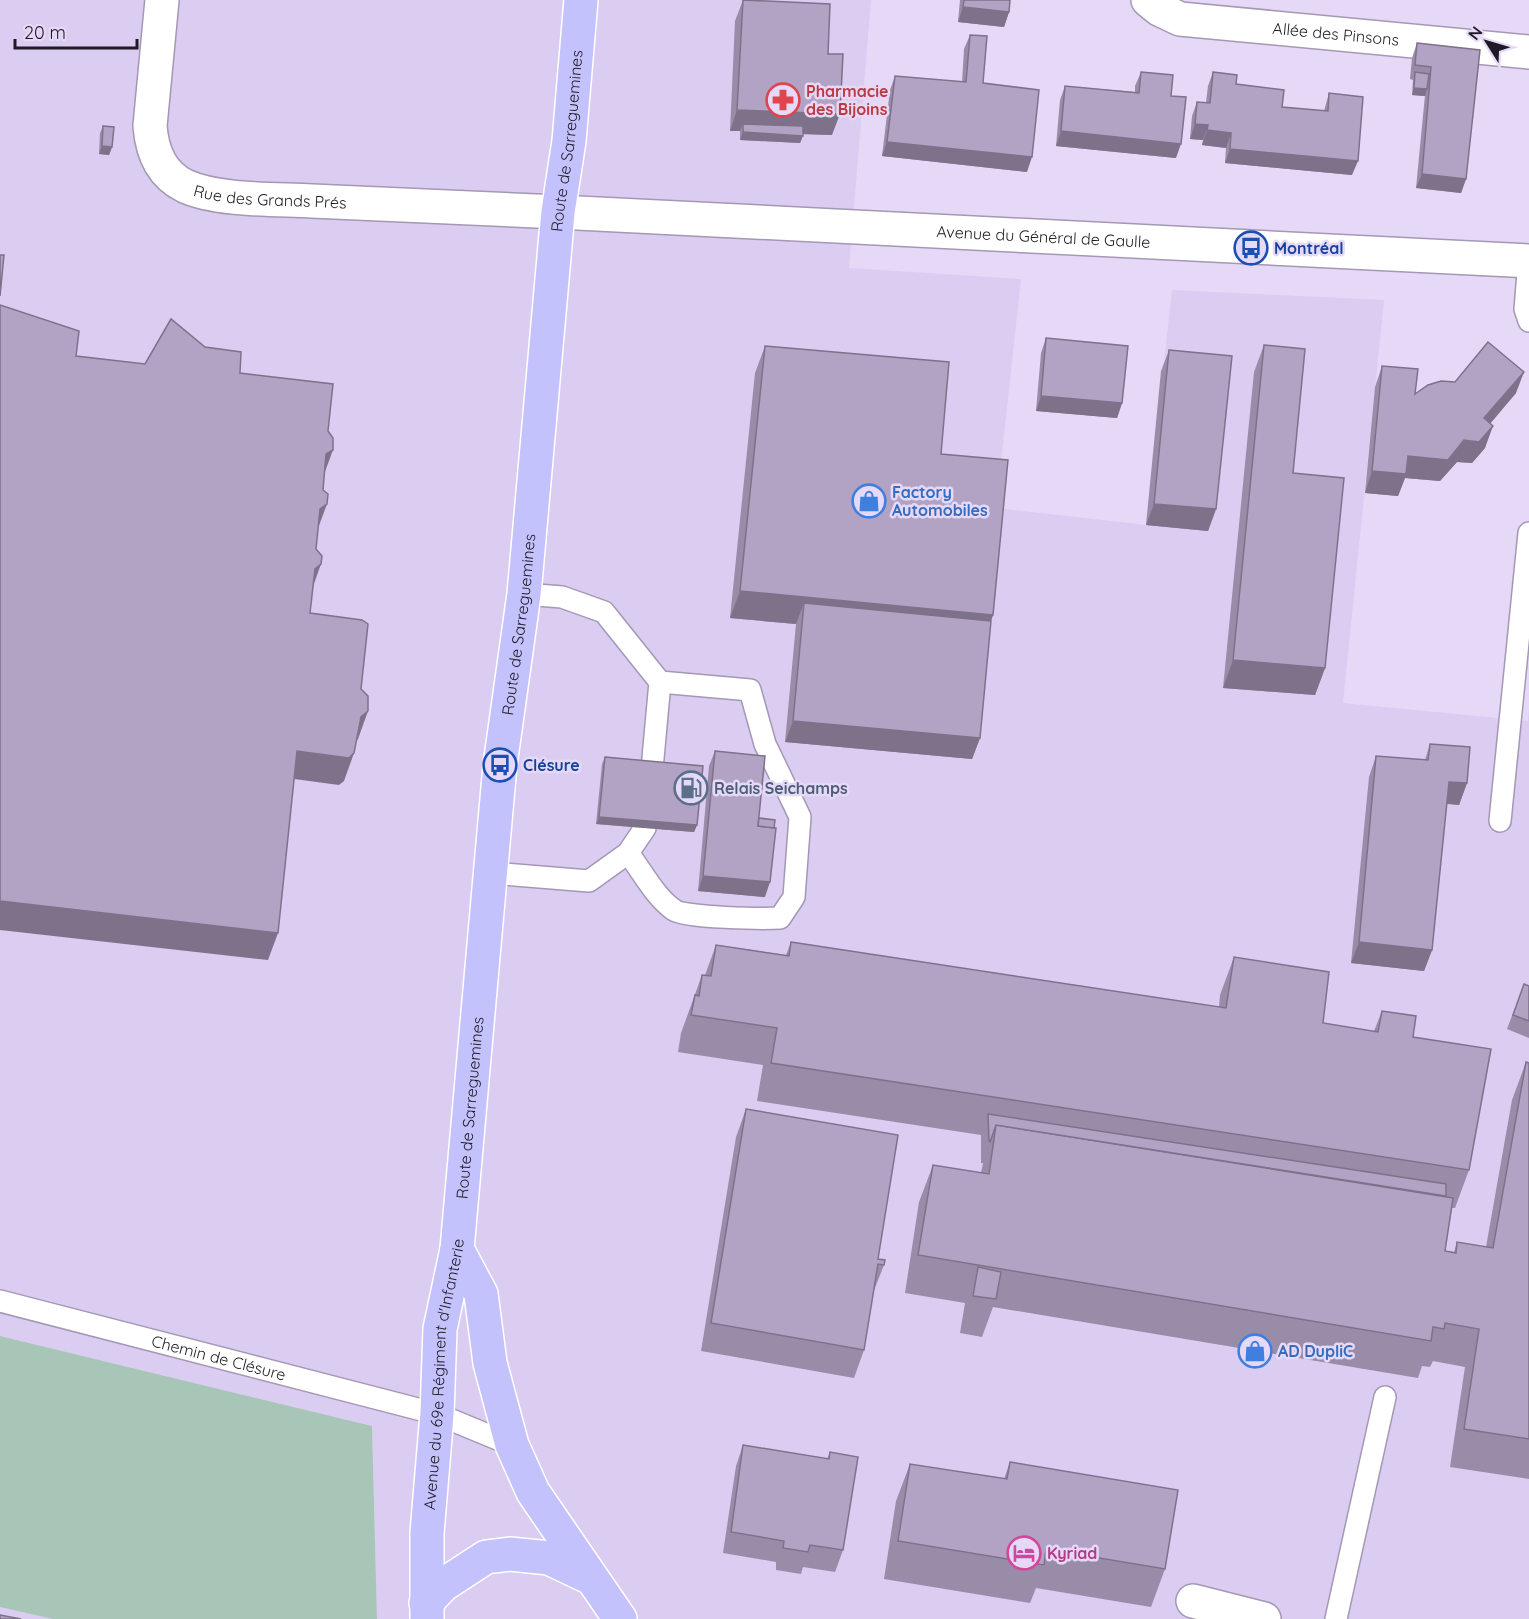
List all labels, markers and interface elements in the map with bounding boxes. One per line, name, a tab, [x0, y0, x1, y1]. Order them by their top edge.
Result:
scale bar	[15, 12, 136, 50]
north arrow	[1457, 12, 1517, 72]
street label: Allée des Pinsons	[1272, 18, 1400, 50]
text: 20 m	[24, 21, 66, 44]
text: N	[1463, 22, 1487, 44]
street label: Route de Sarreguemines	[546, 49, 587, 233]
place label: Pharmacie des Bijoins	[806, 81, 888, 119]
pharmacy icon: Pharmacie des Bijoins	[765, 82, 801, 118]
street label: Rue des Grands Prés	[191, 180, 347, 213]
street label: Avenue du Général de Gaulle	[936, 221, 1151, 252]
bus stop icon: Montréal	[1233, 230, 1269, 266]
place label: Montréal	[1274, 238, 1344, 258]
place label: Factory Automobiles	[892, 482, 988, 520]
shop icon: Factory Automobiles	[851, 483, 887, 519]
street label: Route de Sarreguemines	[497, 533, 539, 716]
bus stop icon: Clésure	[482, 747, 518, 783]
place label: Clésure	[523, 755, 580, 775]
fuel station icon: Relais Seichamps	[673, 770, 709, 806]
place label: Relais Seichamps	[714, 778, 848, 798]
street label: Route de Sarreguemines	[451, 1016, 488, 1200]
street label: Avenue du 69e Régiment d'Infanterie	[419, 1238, 468, 1510]
street label: Chemin de Clésure	[150, 1331, 288, 1385]
shop icon: AD DupliC	[1237, 1333, 1273, 1369]
place label: AD DupliC	[1278, 1341, 1353, 1361]
hotel icon: Kyriad	[1006, 1535, 1042, 1571]
place label: Kyriad	[1047, 1543, 1097, 1563]

